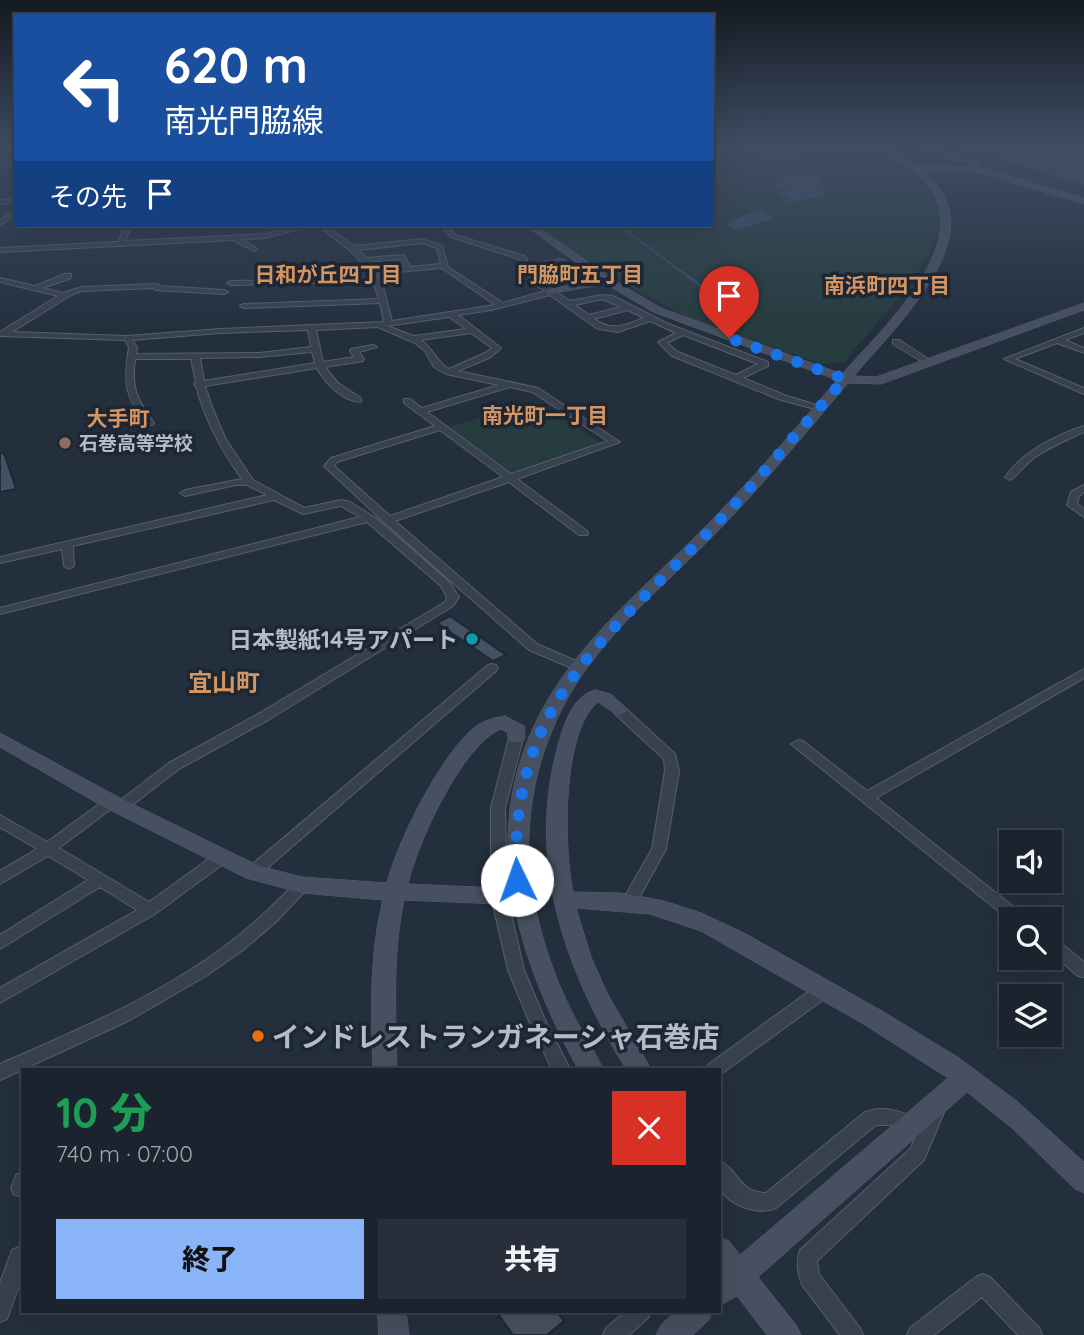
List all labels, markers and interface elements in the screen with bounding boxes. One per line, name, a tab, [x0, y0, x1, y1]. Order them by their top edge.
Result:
text: 620 m	[164, 34, 308, 95]
icon: left	[49, 42, 140, 133]
text: 南光門脇線	[164, 100, 324, 140]
icon: arrive	[141, 175, 179, 213]
text: その先	[49, 180, 127, 213]
district label: 日和が丘四丁目	[255, 261, 402, 287]
district label: 門脇町五丁目	[517, 261, 643, 287]
pin	[699, 266, 759, 338]
district label: 南浜町四丁目	[824, 272, 950, 298]
icon: arrive	[710, 277, 748, 315]
district label: 南光町一丁目	[482, 402, 608, 428]
district label: 大手町	[87, 405, 150, 431]
place label: 石巻高等学校	[79, 431, 193, 455]
marker: 石巻高等学校	[57, 435, 73, 451]
place label: 日本製紙14号アパート	[229, 625, 458, 654]
marker: 日本製紙14号アパート	[464, 631, 480, 647]
district label: 宜山町	[188, 667, 260, 697]
map controls	[999, 830, 1062, 1047]
button: sound	[999, 830, 1062, 893]
position arrow	[480, 843, 554, 917]
button: search	[999, 907, 1062, 970]
button: layers	[999, 984, 1062, 1047]
place label: インドレストランガネーシャ石巻店	[272, 1019, 719, 1054]
marker: インドレストランガネーシャ石巻店	[250, 1028, 266, 1044]
text: 10 分	[56, 1086, 152, 1139]
button: close	[612, 1091, 686, 1165]
text: 740 m · 07:00	[56, 1139, 193, 1168]
button: 終了	[56, 1219, 364, 1299]
button: 共有	[378, 1219, 686, 1299]

